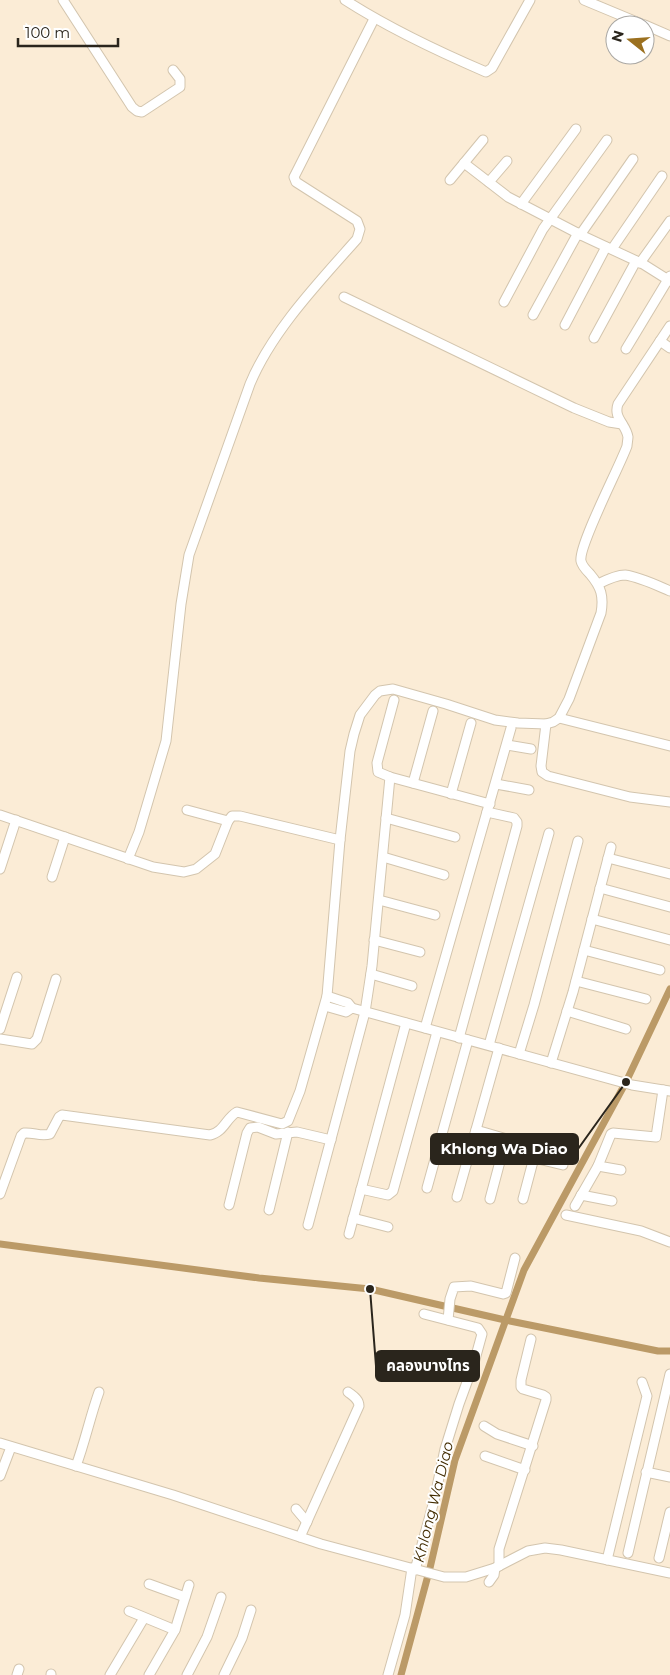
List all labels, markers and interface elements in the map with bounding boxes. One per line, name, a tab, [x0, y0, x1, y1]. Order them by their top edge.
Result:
scale bar	[18, 15, 118, 47]
north arrow	[605, 15, 655, 65]
text: 100 m	[25, 23, 70, 42]
text: N	[607, 28, 628, 44]
callout: Khlong Wa Diao	[431, 1134, 578, 1164]
text: Khlong Wa Diao	[440, 1139, 568, 1158]
callout: คลองบางไทร	[376, 1351, 479, 1381]
text: คลองบางไทร	[386, 1356, 470, 1375]
water label: Khlong Wa Diao	[409, 1439, 457, 1565]

